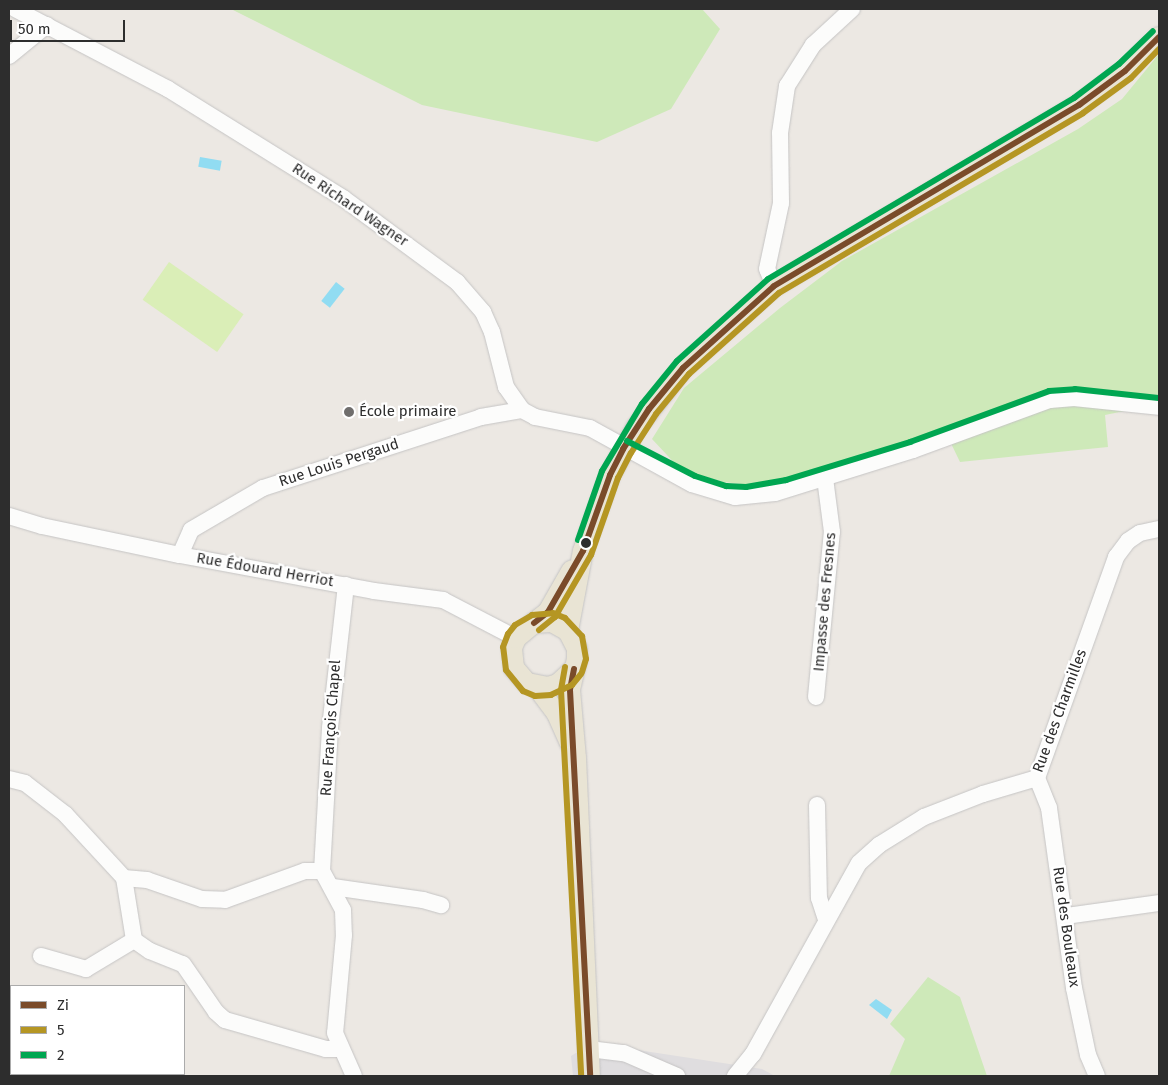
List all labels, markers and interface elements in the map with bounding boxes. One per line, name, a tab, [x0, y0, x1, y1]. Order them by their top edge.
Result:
scale bar	[12, 10, 128, 42]
text: 50 m	[18, 20, 51, 38]
street label: Rue Richard Wagner	[289, 159, 411, 251]
place label: École primaire	[359, 403, 457, 421]
marker: École primaire	[343, 406, 355, 418]
street label: Rue Louis Pergaud	[277, 435, 401, 491]
street label: Impasse des Fresnes	[810, 532, 840, 672]
unlabelled marker	[581, 538, 591, 548]
street label: Rue Édouard Herriot	[195, 549, 335, 591]
street label: Rue des Charmilles	[1029, 647, 1091, 775]
street label: Rue François Chapel	[317, 659, 345, 797]
street label: Rue des Bouleaux	[1049, 866, 1083, 988]
legend	[10, 985, 185, 1075]
text: Zi	[57, 996, 69, 1014]
text: 5	[57, 1021, 65, 1039]
text: 2	[57, 1046, 64, 1064]

